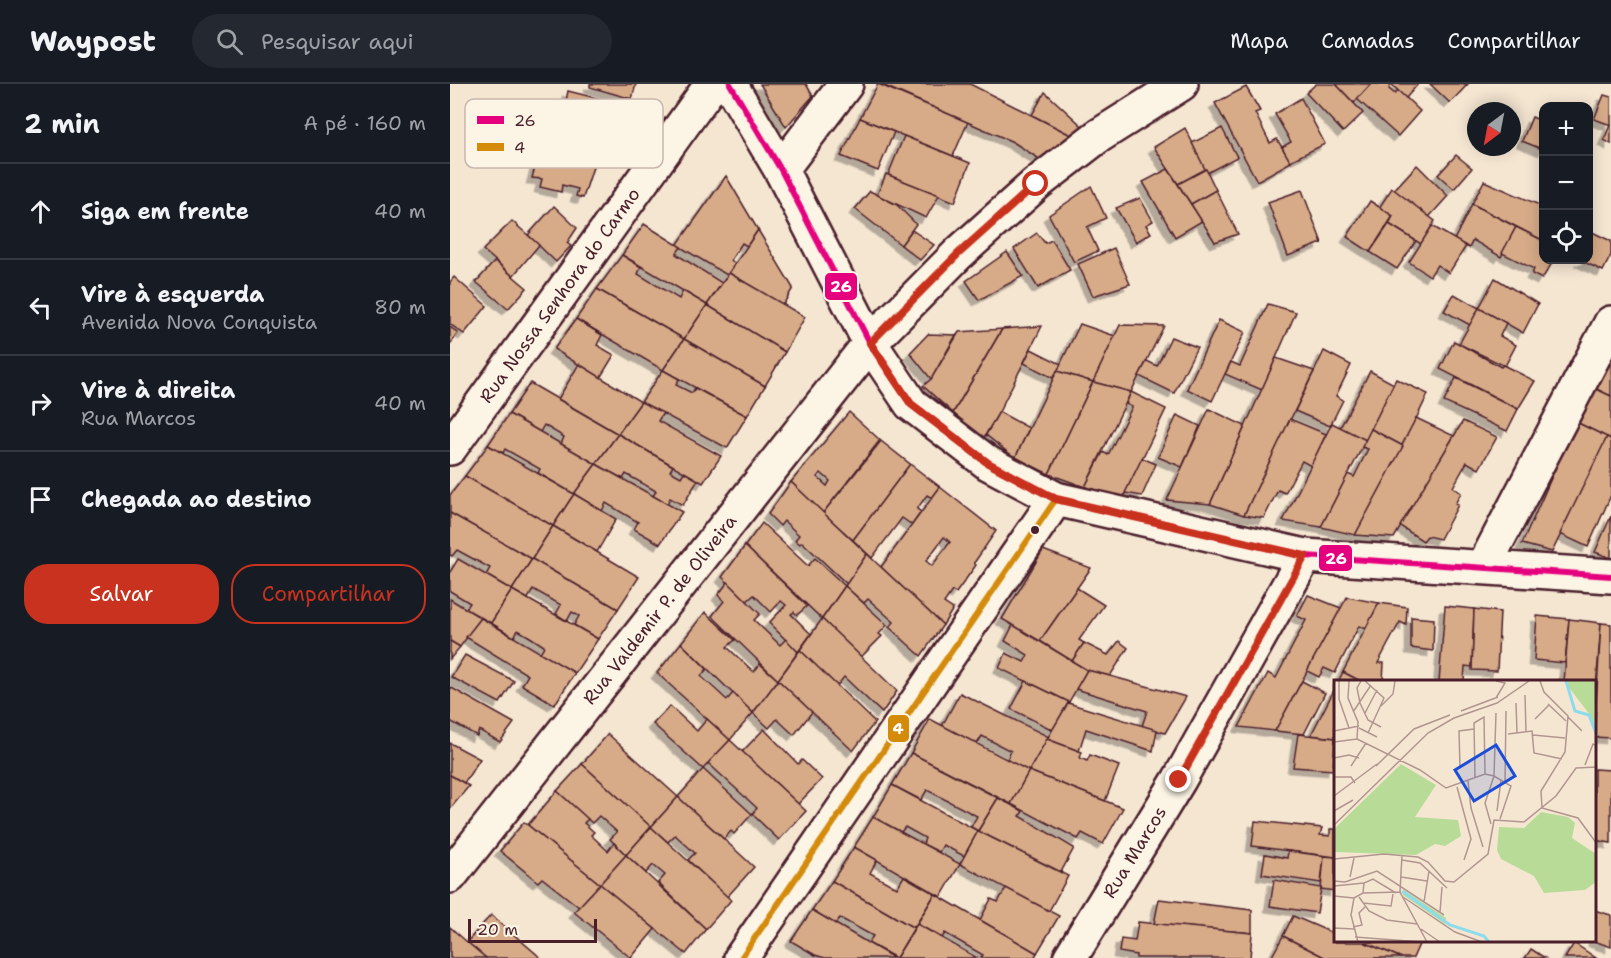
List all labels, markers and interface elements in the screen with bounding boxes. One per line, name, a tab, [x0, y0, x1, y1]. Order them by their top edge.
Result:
search box	[192, 14, 612, 68]
text: Waypost	[30, 22, 156, 60]
icon: search	[213, 25, 246, 58]
text: Pesquisar aqui	[261, 27, 414, 56]
text: Mapa	[1230, 27, 1288, 55]
text: Camadas	[1321, 27, 1415, 55]
text: Compartilhar	[1448, 27, 1581, 55]
legend	[465, 99, 663, 168]
north arrow	[1467, 102, 1521, 156]
map controls	[1539, 102, 1593, 264]
button: +	[1539, 102, 1593, 156]
text: 2 min	[24, 106, 100, 141]
text: A pé · 160 m	[304, 110, 426, 136]
text: 26	[514, 110, 536, 131]
text: 4	[514, 137, 525, 158]
button: −	[1539, 156, 1593, 210]
route start	[1022, 170, 1048, 196]
street label: Rua Nossa Senhora do Carmo	[474, 183, 645, 408]
icon: ahead	[24, 195, 57, 228]
text: Siga em frente	[81, 197, 249, 226]
text: 40 m	[374, 198, 426, 224]
button: locate	[1539, 210, 1593, 264]
line badge: 26	[824, 272, 858, 301]
text: 26	[830, 276, 852, 297]
text: Vire à esquerda	[81, 280, 264, 309]
icon: left	[24, 291, 57, 324]
text: 80 m	[374, 294, 426, 320]
text: Avenida Nova Conquista	[81, 309, 317, 335]
text: Vire à direita	[81, 376, 235, 405]
icon: right	[24, 387, 57, 420]
text: 40 m	[374, 390, 426, 416]
text: Rua Marcos	[81, 405, 196, 431]
icon: arrive	[24, 483, 57, 516]
text: Chegada ao destino	[81, 485, 312, 514]
street label: Rua Valdemir P. de Oliveira	[578, 510, 742, 710]
unlabelled marker	[1029, 524, 1041, 536]
line badge: 26	[1318, 544, 1353, 572]
text: 26	[1325, 548, 1347, 569]
button: Salvar	[24, 564, 219, 624]
button: Compartilhar	[231, 564, 426, 624]
inset map	[1334, 680, 1596, 943]
line badge: 4	[887, 714, 910, 743]
text: 4	[892, 718, 904, 739]
route end	[1165, 766, 1191, 792]
street label: Rua Marcos	[1097, 802, 1172, 903]
scale bar	[468, 916, 597, 944]
text: 20 m	[477, 919, 518, 940]

